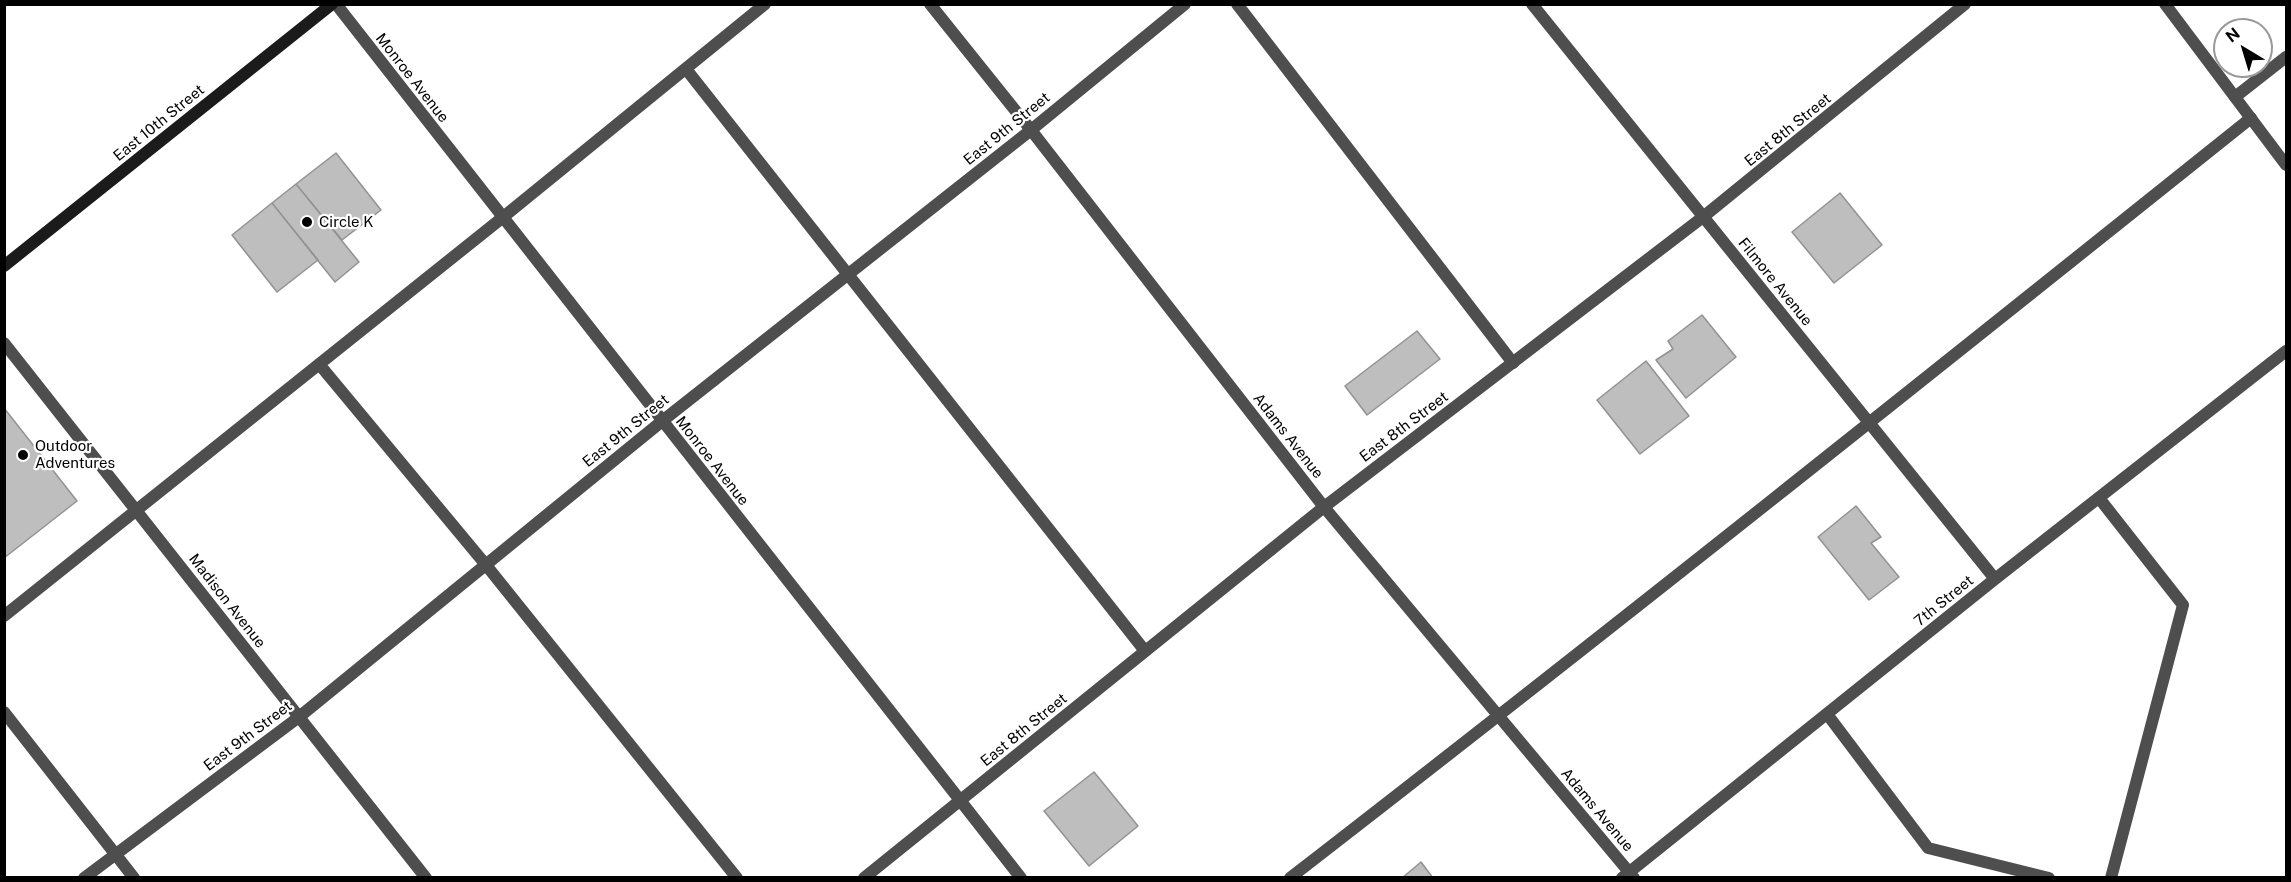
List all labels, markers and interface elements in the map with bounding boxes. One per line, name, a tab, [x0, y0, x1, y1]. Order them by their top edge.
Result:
north arrow	[2213, 18, 2273, 78]
text: N	[2222, 24, 2244, 46]
street label: Monroe Avenue	[372, 30, 452, 126]
street label: East 10th Street	[110, 81, 208, 165]
street label: East 9th Street	[960, 89, 1054, 169]
street label: East 8th Street	[1741, 90, 1835, 170]
place label: Circle K	[319, 213, 373, 231]
marker: Circle K	[300, 215, 314, 229]
street label: Filmore Avenue	[1734, 234, 1816, 330]
street label: East 8th Street	[1356, 388, 1452, 466]
street label: Adams Avenue	[1249, 390, 1327, 482]
street label: East 9th Street	[579, 391, 673, 471]
street label: Monroe Avenue	[672, 413, 752, 509]
place label: Outdoor Adventures	[35, 437, 115, 472]
marker: Outdoor Adventures	[16, 448, 30, 462]
street label: Madison Avenue	[185, 550, 269, 652]
street label: 7th Street	[1911, 572, 1977, 630]
street label: East 8th Street	[977, 690, 1071, 770]
street label: East 9th Street	[200, 697, 296, 775]
street label: Adams Avenue	[1557, 765, 1637, 855]

